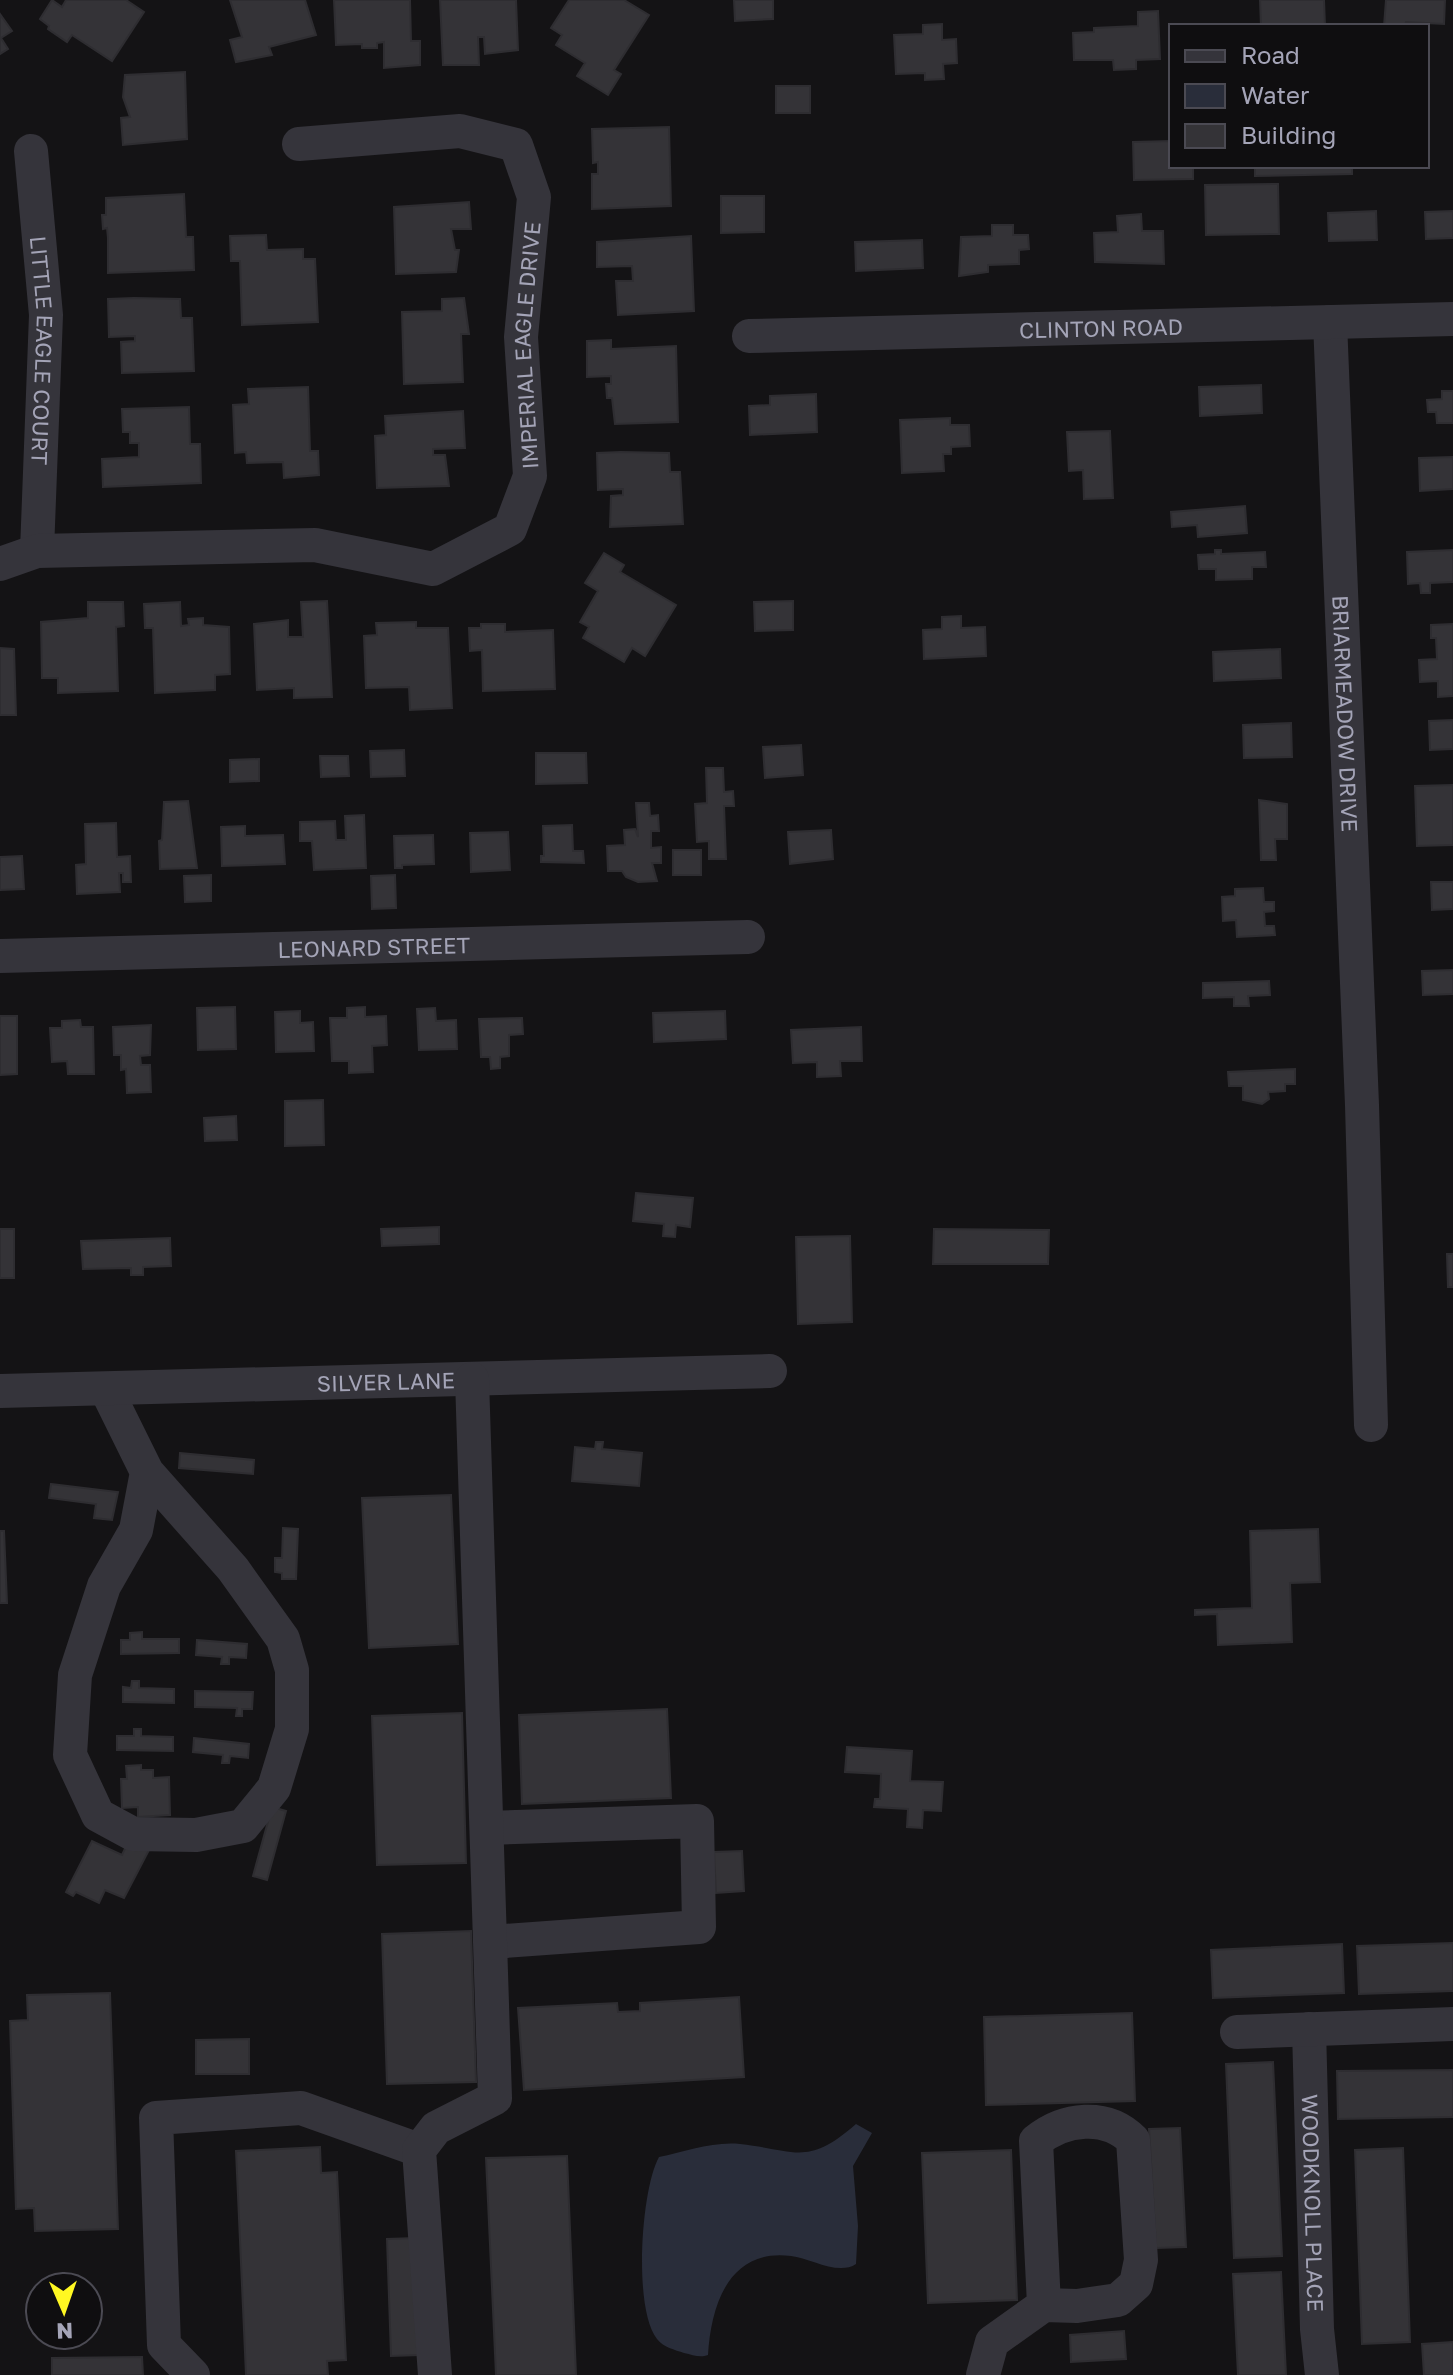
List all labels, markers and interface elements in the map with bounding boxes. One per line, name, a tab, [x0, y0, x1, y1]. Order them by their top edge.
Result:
legend	[1169, 24, 1429, 168]
text: Road	[1241, 40, 1300, 69]
text: Water	[1241, 80, 1309, 109]
text: Building	[1241, 120, 1336, 149]
street label: IMPERIAL EAGLE DRIVE	[507, 220, 545, 470]
street label: LITTLE EAGLE COURT	[25, 235, 60, 466]
street label: CLINTON ROAD	[1019, 312, 1183, 343]
street label: BRIARMEADOW DRIVE	[1328, 595, 1364, 833]
street label: LEONARD STREET	[277, 931, 471, 962]
street label: SILVER LANE	[316, 1366, 455, 1396]
street label: WOODKNOLL PLACE	[1297, 2094, 1330, 2312]
north arrow	[24, 2271, 104, 2351]
text: N	[56, 2318, 74, 2345]

